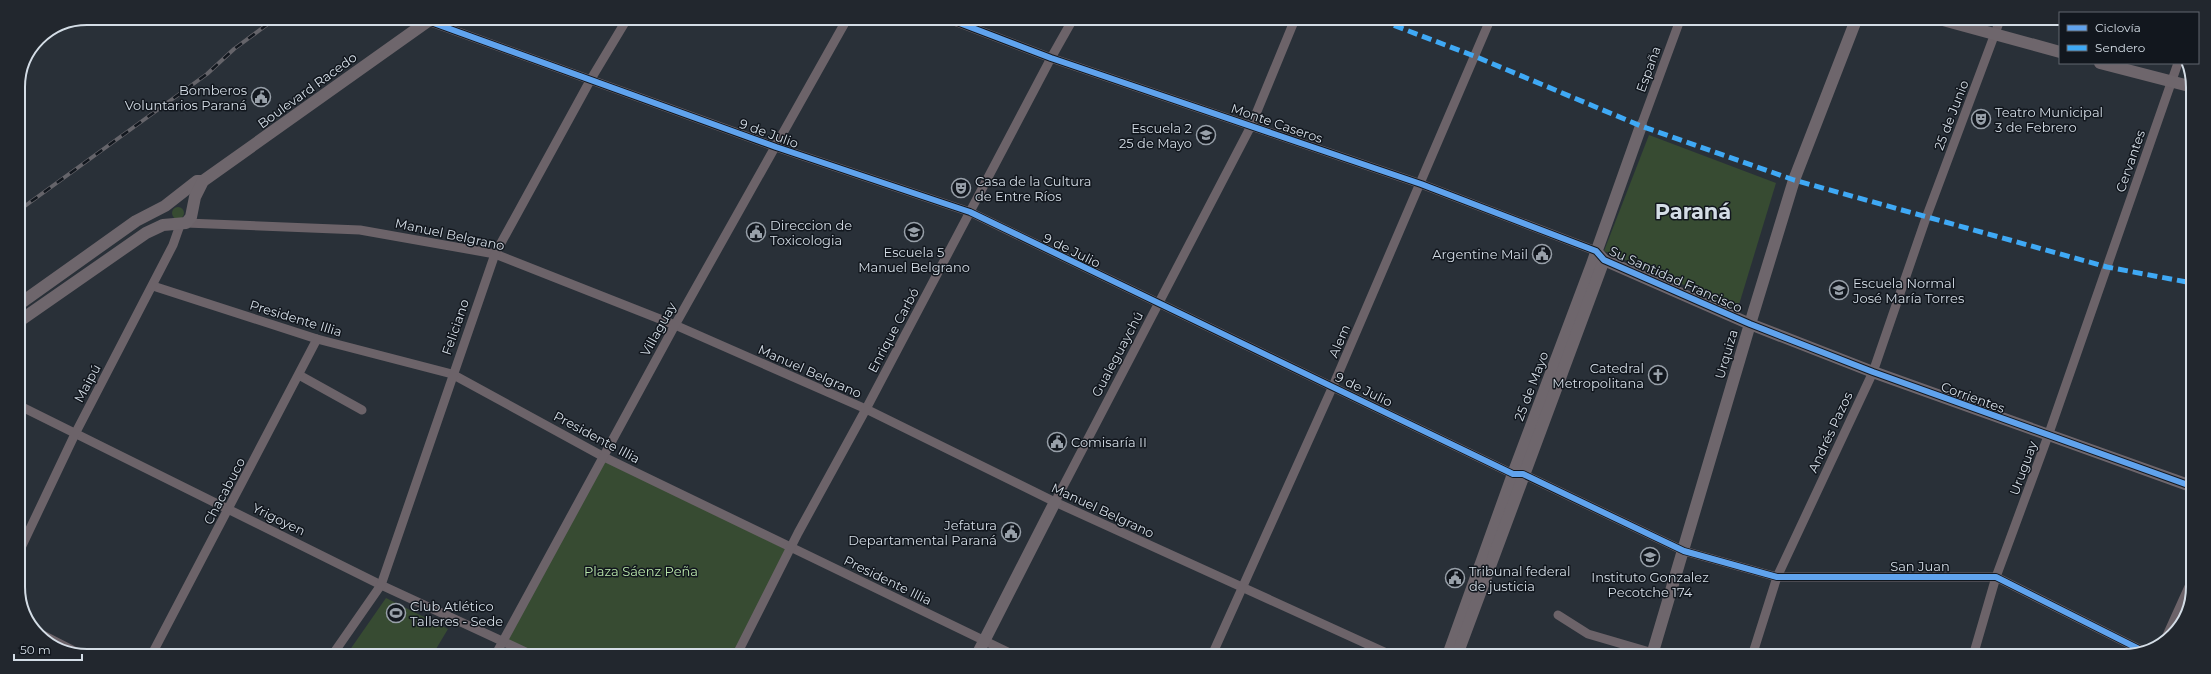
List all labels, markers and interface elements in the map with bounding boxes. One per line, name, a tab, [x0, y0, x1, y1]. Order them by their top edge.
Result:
legend	[2059, 12, 2199, 64]
text: Ciclovía	[2095, 20, 2141, 35]
text: Sendero	[2095, 40, 2145, 55]
street label: España	[1632, 44, 1664, 94]
street label: Boulevard Racedo	[254, 49, 360, 131]
street label: 25 de Junio	[1930, 78, 1972, 152]
place label: Bomberos Voluntarios Paraná	[125, 82, 247, 113]
public building icon: Bomberos Voluntarios Paraná	[250, 86, 272, 108]
street label: Monte Caseros	[1229, 100, 1325, 146]
place label: Teatro Municipal 3 de Febrero	[1995, 104, 2103, 135]
theatre icon: Teatro Municipal 3 de Febrero	[1970, 108, 1992, 130]
street label: 9 de Julio	[737, 115, 801, 151]
place label: Escuela 2 25 de Mayo	[1119, 120, 1192, 151]
school or university icon: Escuela 2 25 de Mayo	[1195, 124, 1217, 146]
street label: Cervantes	[2112, 128, 2148, 194]
place label: Casa de la Cultura de Entre Ríos	[975, 173, 1091, 204]
theatre icon: Casa de la Cultura de Entre Ríos	[950, 177, 972, 199]
district label: Paraná	[1655, 199, 1731, 224]
street label: Manuel Belgrano	[394, 215, 506, 253]
place label: Direccion de Toxicologia	[770, 217, 852, 248]
public building icon: Direccion de Toxicologia	[745, 221, 767, 243]
school or university icon: Escuela 5 Manuel Belgrano	[903, 221, 925, 243]
street label: 9 de Julio	[1041, 229, 1103, 271]
street label: Su Santidad Francisco	[1607, 242, 1745, 316]
public building icon: Argentine Mail	[1531, 243, 1553, 265]
place label: Escuela 5 Manuel Belgrano	[858, 244, 970, 275]
place label: Argentine Mail	[1432, 246, 1528, 262]
place label: Escuela Normal José María Torres	[1852, 275, 1964, 306]
school or university icon: Escuela Normal José María Torres	[1828, 279, 1850, 301]
street label: Enrique Carbó	[864, 285, 922, 375]
street label: Presidente Illia	[248, 296, 344, 340]
street label: Feliciano	[438, 297, 472, 357]
street label: Villaguay	[637, 298, 680, 359]
street label: Gualeguaychú	[1088, 309, 1146, 399]
street label: Alem	[1325, 322, 1353, 360]
street label: Urquiza	[1711, 327, 1741, 381]
street label: Manuel Belgrano	[756, 341, 864, 401]
street label: 25 de Mayo	[1510, 349, 1552, 423]
place label: Catedral Metropolitana	[1552, 360, 1644, 391]
street label: Maipú	[70, 361, 104, 405]
church icon: Catedral Metropolitana	[1647, 364, 1669, 386]
street label: 9 de Julio	[1333, 368, 1395, 410]
street label: Corrientes	[1939, 378, 2007, 416]
street label: Andrés Pazos	[1804, 389, 1856, 475]
street label: Presidente Illia	[551, 407, 643, 467]
public building icon: Comisaría II	[1046, 431, 1068, 453]
place label: Comisaría II	[1071, 434, 1147, 450]
street label: Uruguay	[2006, 438, 2040, 497]
street label: Chacabuco	[200, 455, 248, 527]
street label: Manuel Belgrano	[1049, 479, 1157, 541]
street label: Yrigoyen	[250, 499, 308, 539]
place label: Jefatura Departamental Paraná	[848, 517, 997, 548]
public building icon: Jefatura Departamental Paraná	[1000, 521, 1022, 543]
school or university icon: Instituto Gonzalez Pecotche 174	[1639, 546, 1661, 568]
street label: Presidente Illia	[842, 552, 934, 608]
street label: San Juan	[1890, 558, 1950, 574]
park label: Plaza Sáenz Peña	[584, 563, 698, 579]
place label: Tribunal federal de justicia	[1469, 563, 1570, 594]
public building icon: Tribunal federal de justicia	[1444, 567, 1466, 589]
place label: Instituto Gonzalez Pecotche 174	[1591, 569, 1709, 600]
place label: Club Atlético Talleres - Sede	[410, 598, 503, 629]
sports icon: Club Atlético Talleres - Sede	[385, 602, 407, 624]
scale bar	[14, 636, 82, 662]
text: 50 m	[20, 642, 51, 657]

